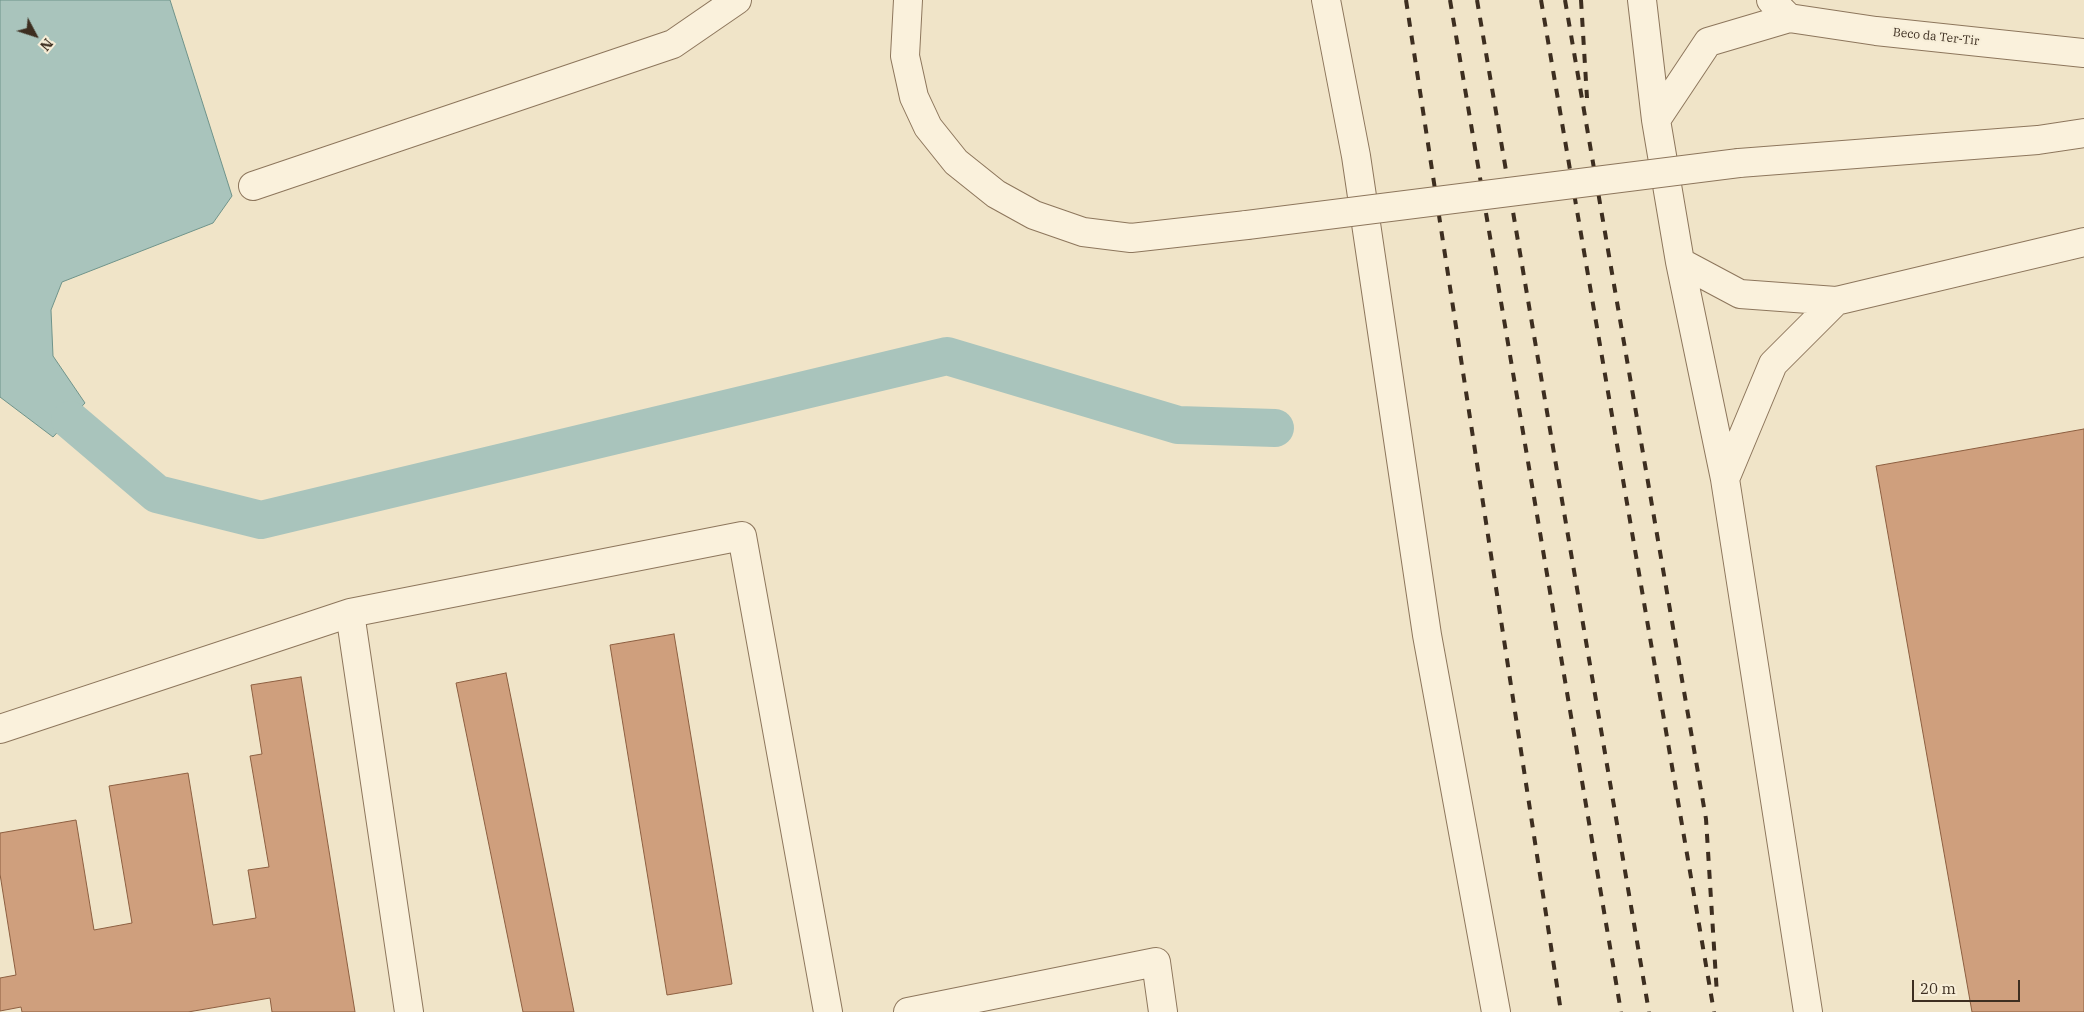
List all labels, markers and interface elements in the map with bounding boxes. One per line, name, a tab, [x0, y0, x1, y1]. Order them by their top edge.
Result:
north arrow	[10, 10, 60, 60]
street label: Beco da Ter-Tir	[1892, 25, 1980, 49]
text: N	[36, 35, 57, 55]
scale bar	[1914, 970, 2022, 1002]
text: 20 m	[1920, 979, 1956, 998]

